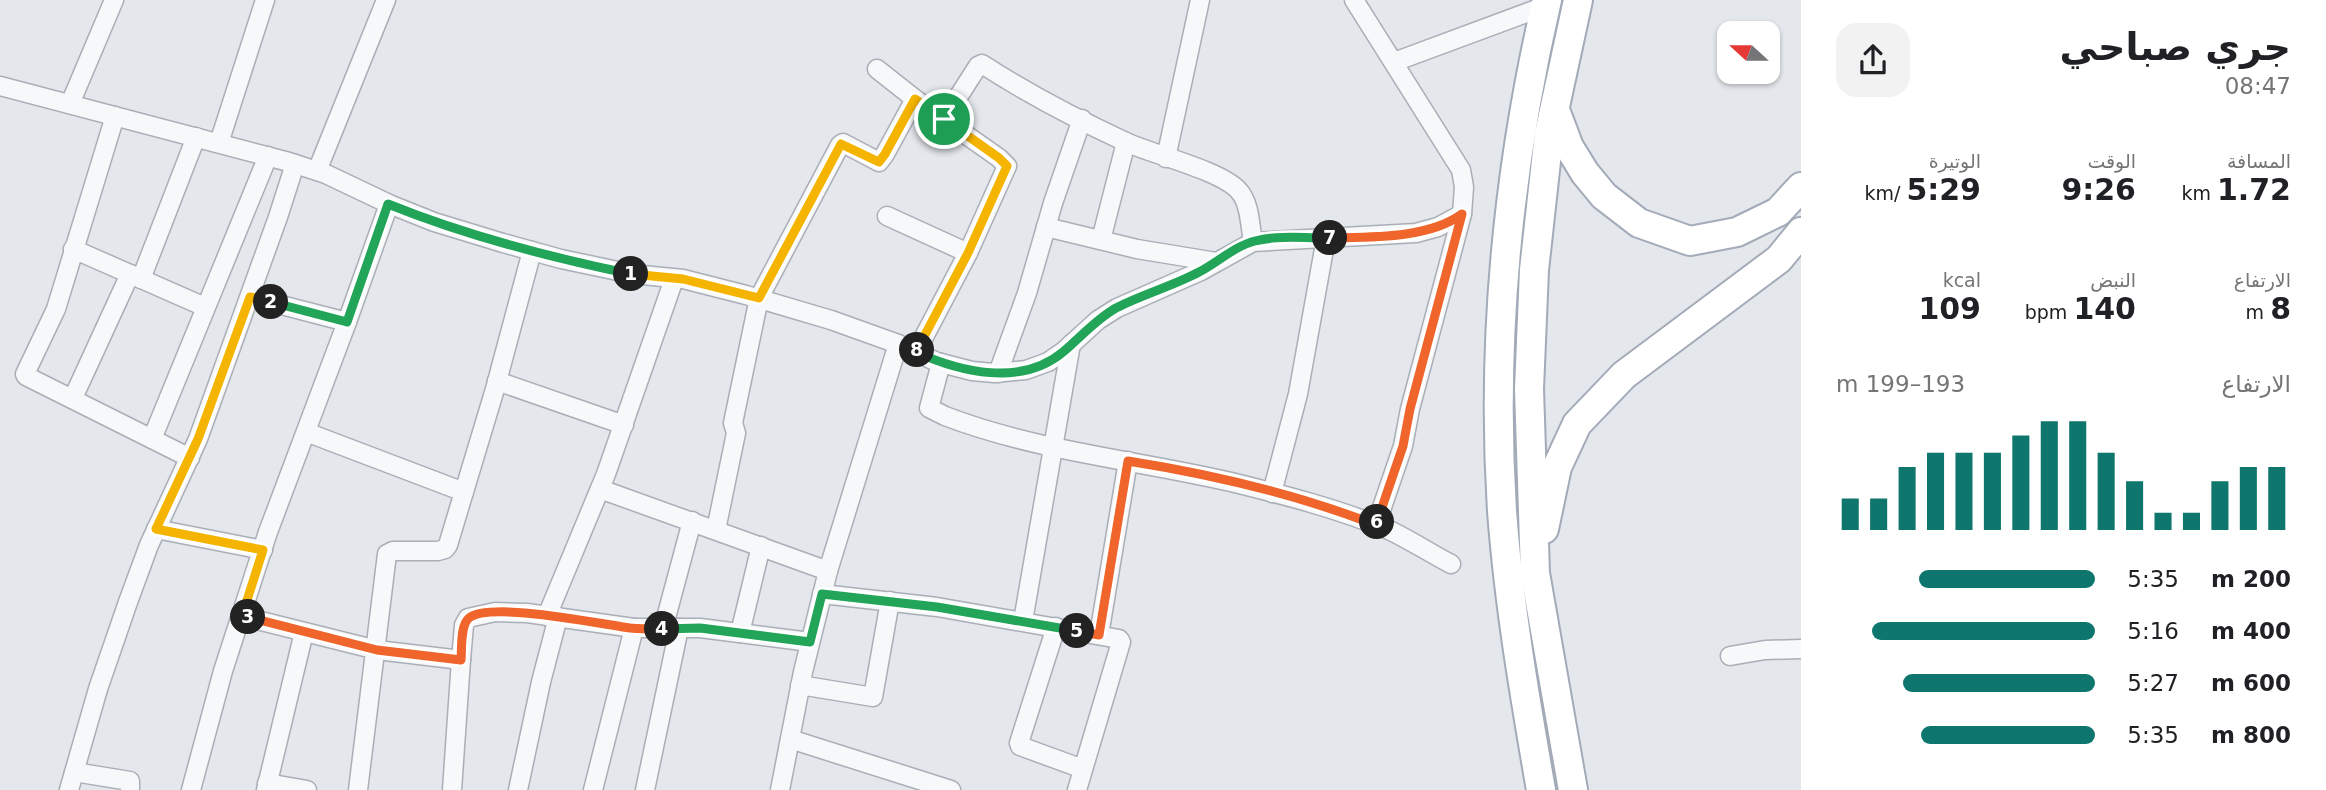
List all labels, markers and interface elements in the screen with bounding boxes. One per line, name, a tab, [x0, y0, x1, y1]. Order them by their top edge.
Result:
north arrow	[1717, 21, 1780, 84]
map controls	[1717, 21, 1780, 84]
button: share	[1836, 23, 1910, 97]
text: جري صباحي	[2060, 25, 2291, 69]
text: 08:47	[2225, 73, 2291, 99]
pin	[914, 89, 974, 149]
icon: arrive	[925, 100, 963, 138]
text: الوتيرة	[1929, 150, 1981, 172]
text: الوقت	[2087, 150, 2136, 172]
text: المسافة	[2227, 150, 2291, 172]
text: 5:29	[1906, 172, 1981, 207]
text: 9:26	[2061, 172, 2136, 207]
text: 1.72	[2217, 172, 2291, 207]
text: /km	[1864, 182, 1906, 204]
text: km	[2181, 182, 2217, 204]
pin: 7	[1312, 220, 1348, 256]
text: 7	[1323, 226, 1336, 248]
pin: 1	[614, 256, 648, 292]
text: 1	[624, 262, 637, 284]
text: kcal	[1943, 269, 1981, 291]
text: النبض	[2090, 269, 2136, 291]
text: الارتفاع	[2234, 269, 2291, 291]
pin: 2	[254, 284, 288, 320]
text: 2	[264, 290, 277, 312]
text: 109	[1918, 291, 1981, 326]
text: 140	[2073, 291, 2136, 326]
text: 8	[2270, 291, 2291, 326]
text: bpm	[2025, 301, 2073, 323]
text: m	[2246, 301, 2270, 323]
pin: 8	[900, 332, 934, 368]
text: 8	[910, 338, 923, 360]
text: 193–199 m	[1836, 371, 1965, 397]
text: الارتفاع	[2222, 371, 2291, 397]
pin: 6	[1360, 504, 1394, 540]
text: 6	[1370, 510, 1383, 532]
text: 5:35	[2127, 566, 2179, 592]
text: 200 m	[2211, 566, 2291, 592]
pin: 3	[230, 600, 266, 634]
text: 3	[241, 605, 254, 627]
pin: 4	[644, 612, 680, 646]
pin: 5	[1060, 614, 1094, 648]
text: 4	[655, 617, 668, 639]
text: 5:16	[2127, 618, 2179, 644]
text: 400 m	[2211, 618, 2291, 644]
text: 5	[1070, 619, 1083, 641]
text: 5:27	[2127, 670, 2179, 696]
text: 600 m	[2211, 670, 2291, 696]
text: 5:35	[2127, 722, 2179, 748]
text: 800 m	[2211, 722, 2291, 748]

